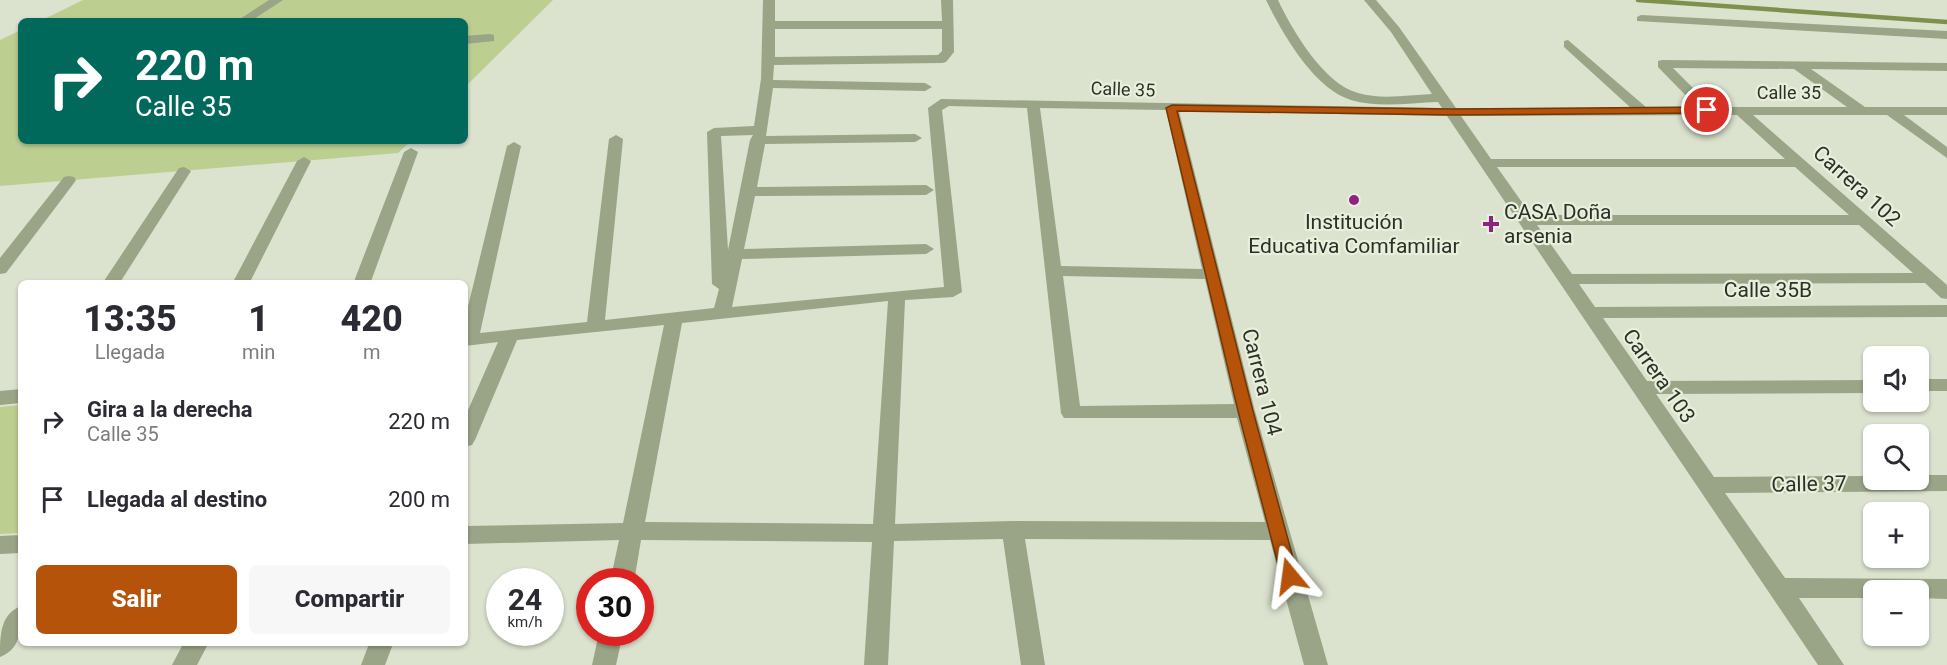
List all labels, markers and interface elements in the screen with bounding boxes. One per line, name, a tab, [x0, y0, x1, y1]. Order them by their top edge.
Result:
text: 220 m	[135, 41, 254, 90]
icon: right	[36, 42, 114, 120]
street label: Calle 35	[1090, 77, 1156, 101]
street label: Calle 35	[1757, 82, 1821, 103]
pin	[1681, 84, 1732, 135]
text: Calle 35	[135, 91, 232, 123]
icon: arrive	[1690, 93, 1723, 126]
street label: Carrera 102	[1808, 141, 1906, 232]
marker: Institución Educativa Comfamiliar	[1347, 193, 1361, 207]
place label: CASA Doña arsenia	[1504, 200, 1612, 248]
place label: Institución Educativa Comfamiliar	[1248, 210, 1460, 258]
marker: CASA Doña arsenia	[1482, 215, 1500, 233]
street label: Calle 35B	[1724, 278, 1812, 302]
text: 13:35	[83, 298, 177, 340]
text: 1	[248, 298, 269, 340]
text: 420	[341, 298, 403, 340]
street label: Carrera 103	[1618, 324, 1700, 428]
street label: Carrera 104	[1237, 326, 1287, 438]
text: Llegada	[95, 340, 165, 364]
text: min	[242, 340, 275, 364]
text: m	[363, 340, 380, 364]
map controls	[1863, 346, 1929, 646]
button: sound	[1863, 346, 1929, 412]
text: Gira a la derecha	[87, 397, 253, 422]
icon: right	[36, 405, 69, 438]
text: 220 m	[388, 409, 450, 434]
text: Calle 35	[87, 422, 159, 446]
button: search	[1863, 424, 1929, 490]
street label: Calle 37	[1771, 471, 1847, 497]
icon: arrive	[36, 483, 69, 516]
text: Llegada al destino	[87, 487, 267, 512]
text: 200 m	[388, 487, 450, 512]
button: +	[1863, 502, 1929, 568]
position arrow	[1258, 544, 1322, 608]
button: Salir	[36, 565, 237, 634]
button: Compartir	[249, 565, 450, 634]
speed limit sign: 30	[576, 568, 654, 646]
button: −	[1863, 580, 1929, 646]
text: 24	[508, 582, 542, 617]
text: km/h	[507, 613, 543, 631]

